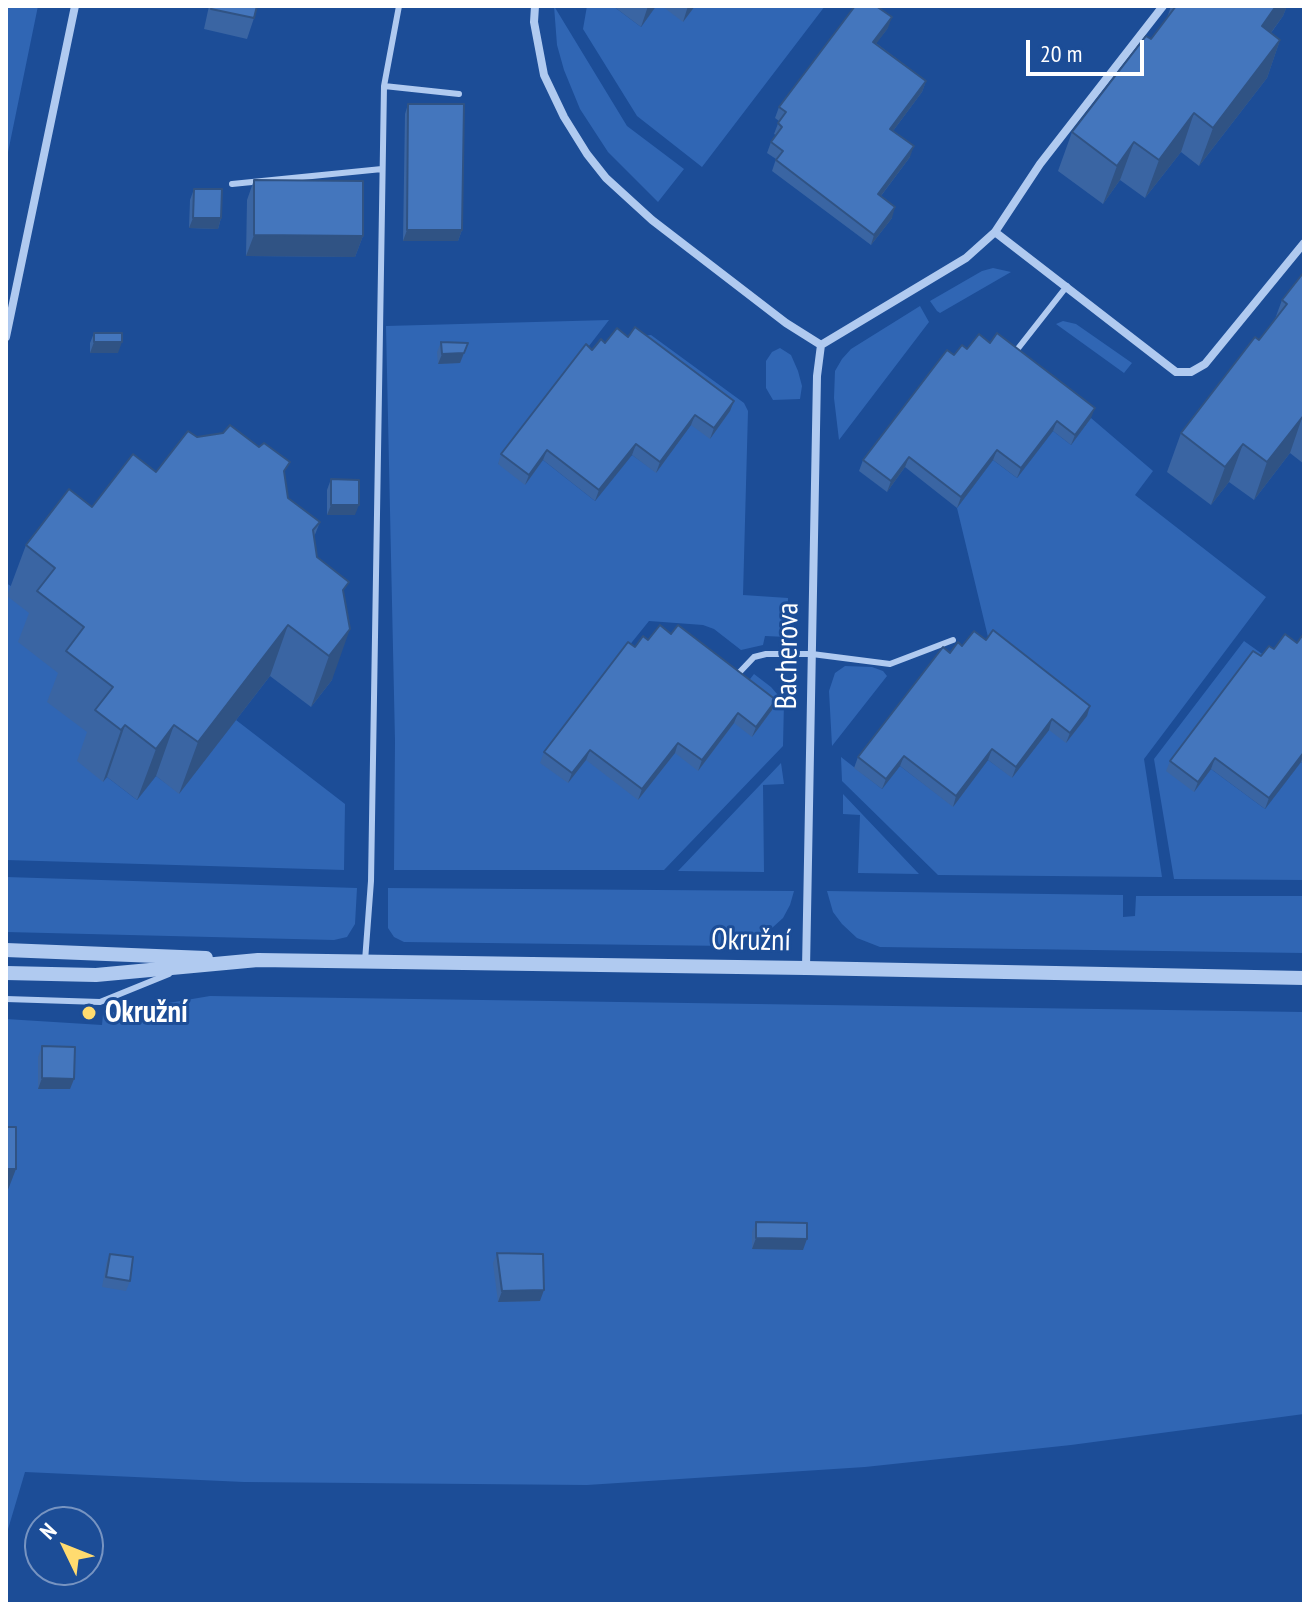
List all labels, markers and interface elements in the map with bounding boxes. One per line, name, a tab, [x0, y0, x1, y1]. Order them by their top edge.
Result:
scale bar	[1030, 24, 1148, 74]
text: 20 m	[1040, 38, 1082, 69]
street label: Bacherova	[769, 602, 807, 710]
street label: Okružní	[711, 922, 791, 960]
place label: Okružní	[105, 995, 188, 1031]
marker: Okružní	[80, 1004, 98, 1022]
north arrow	[24, 1506, 104, 1586]
text: N	[34, 1517, 62, 1545]

